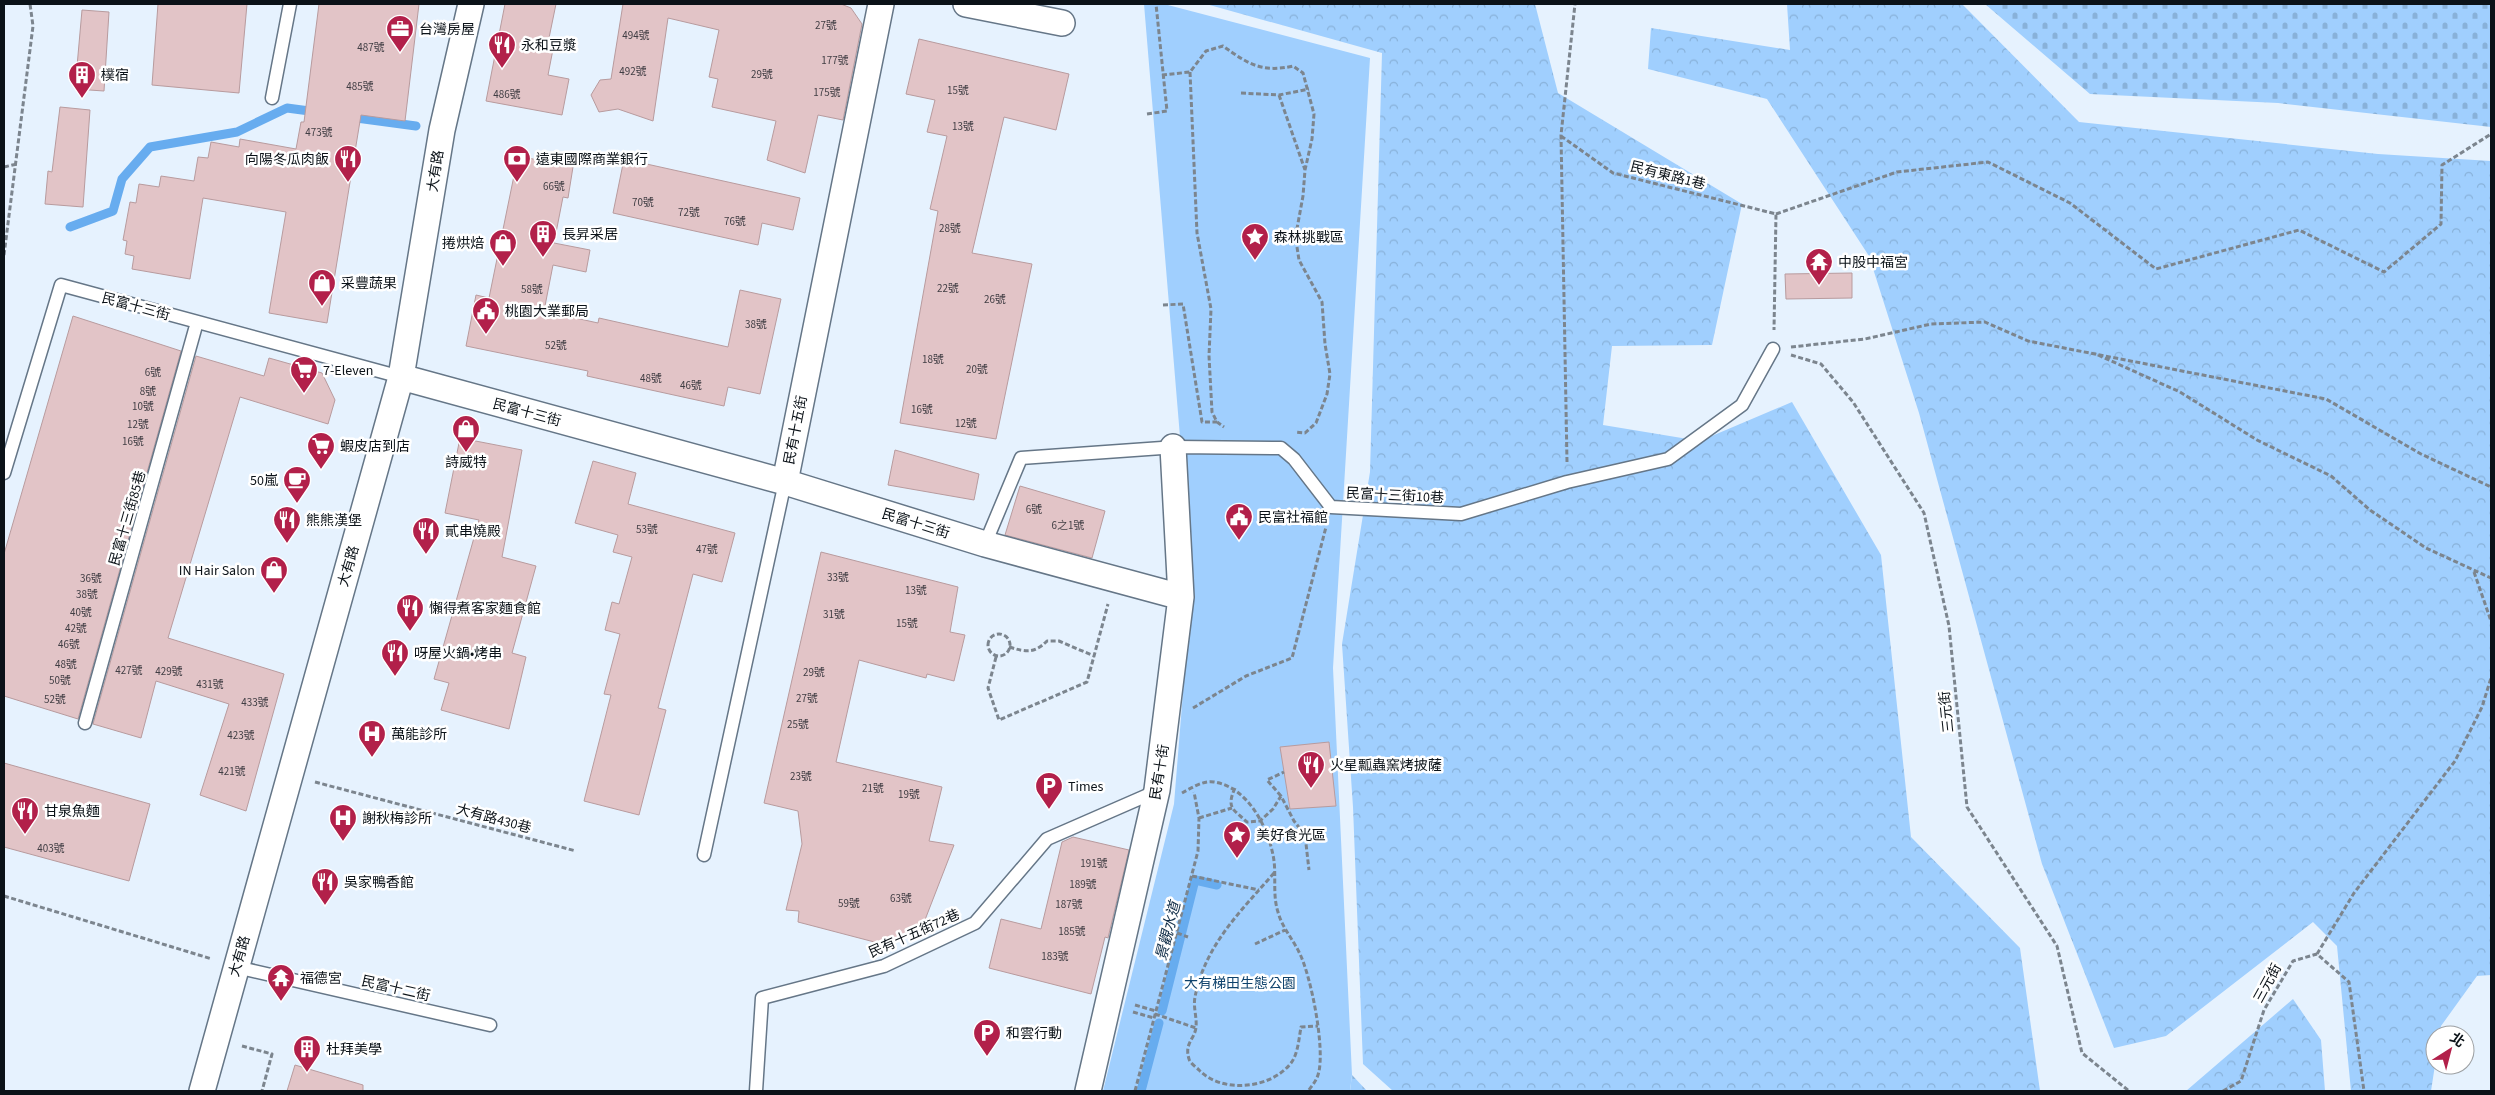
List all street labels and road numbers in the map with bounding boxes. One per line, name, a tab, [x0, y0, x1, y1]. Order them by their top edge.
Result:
street label: 大有路	[423, 149, 449, 193]
street label: 民有東路1巷	[1628, 157, 1708, 195]
street label: 民富十三街	[99, 288, 172, 326]
street label: 民富十三街	[490, 394, 563, 432]
street label: 民有十五街	[779, 394, 812, 466]
street label: 民富十三街85巷	[105, 468, 151, 568]
street label: 民富十三街10巷	[1346, 483, 1444, 509]
street label: 民富十三街	[879, 504, 952, 544]
street label: 大有路	[334, 543, 364, 589]
street label: 三元街	[1935, 690, 1959, 734]
street label: 民有十街	[1146, 743, 1174, 801]
street label: 大有路430巷	[454, 799, 533, 839]
street label: 民有十五街72巷	[866, 905, 963, 963]
street label: 大有路	[225, 933, 255, 979]
street label: 三元街	[2249, 960, 2287, 1007]
street label: 民富十二街	[359, 971, 432, 1007]

